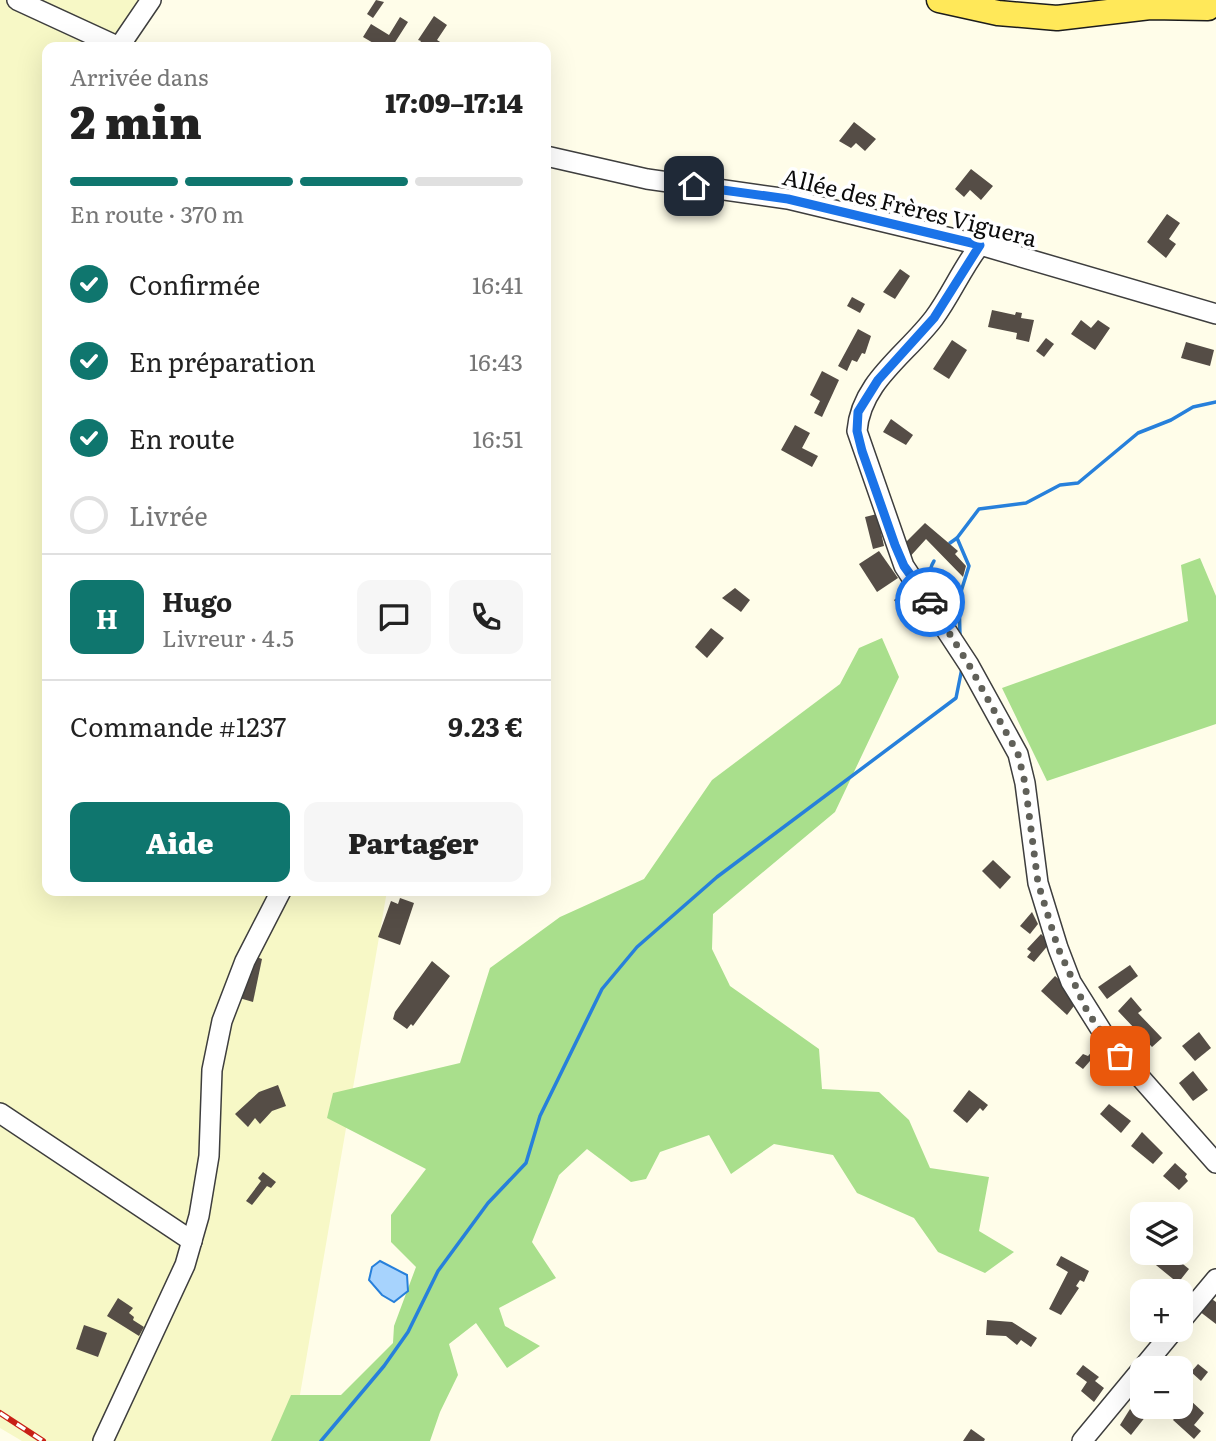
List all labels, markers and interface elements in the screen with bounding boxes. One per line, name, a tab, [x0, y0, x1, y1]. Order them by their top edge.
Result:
text: Arrivée dans	[70, 59, 208, 93]
text: 17:09–17:14	[385, 82, 523, 121]
text: 2 min	[70, 85, 202, 153]
pin	[664, 156, 724, 216]
street label: Allée des Frères Viguera	[779, 158, 1041, 254]
icon: home	[675, 167, 713, 205]
text: En route · 370 m	[70, 196, 244, 230]
text: Confirmée	[129, 264, 260, 303]
icon: check	[70, 265, 108, 303]
text: 16:41	[472, 267, 523, 301]
text: En préparation	[129, 341, 316, 380]
icon: check	[70, 342, 108, 380]
text: 16:43	[469, 344, 523, 378]
text: En route	[129, 418, 235, 457]
icon: check	[70, 419, 108, 457]
text: 16:51	[473, 421, 523, 455]
text: Livrée	[129, 495, 208, 534]
courier	[895, 567, 965, 637]
button: chat	[357, 580, 431, 654]
button: phone	[449, 580, 523, 654]
text: Hugo	[162, 581, 232, 620]
icon: car	[911, 583, 949, 621]
text: H	[96, 598, 118, 637]
text: Livreur · 4.5	[162, 620, 294, 654]
text: Commande #1237	[70, 706, 286, 745]
text: 9.23 €	[448, 706, 523, 745]
button: Aide	[70, 802, 290, 882]
button: Partager	[304, 802, 523, 882]
pin	[1090, 1026, 1150, 1086]
icon: bag	[1101, 1037, 1139, 1075]
map controls	[1130, 1202, 1193, 1419]
button: layers	[1130, 1202, 1193, 1265]
button: +	[1130, 1279, 1193, 1342]
button: −	[1130, 1356, 1193, 1419]

